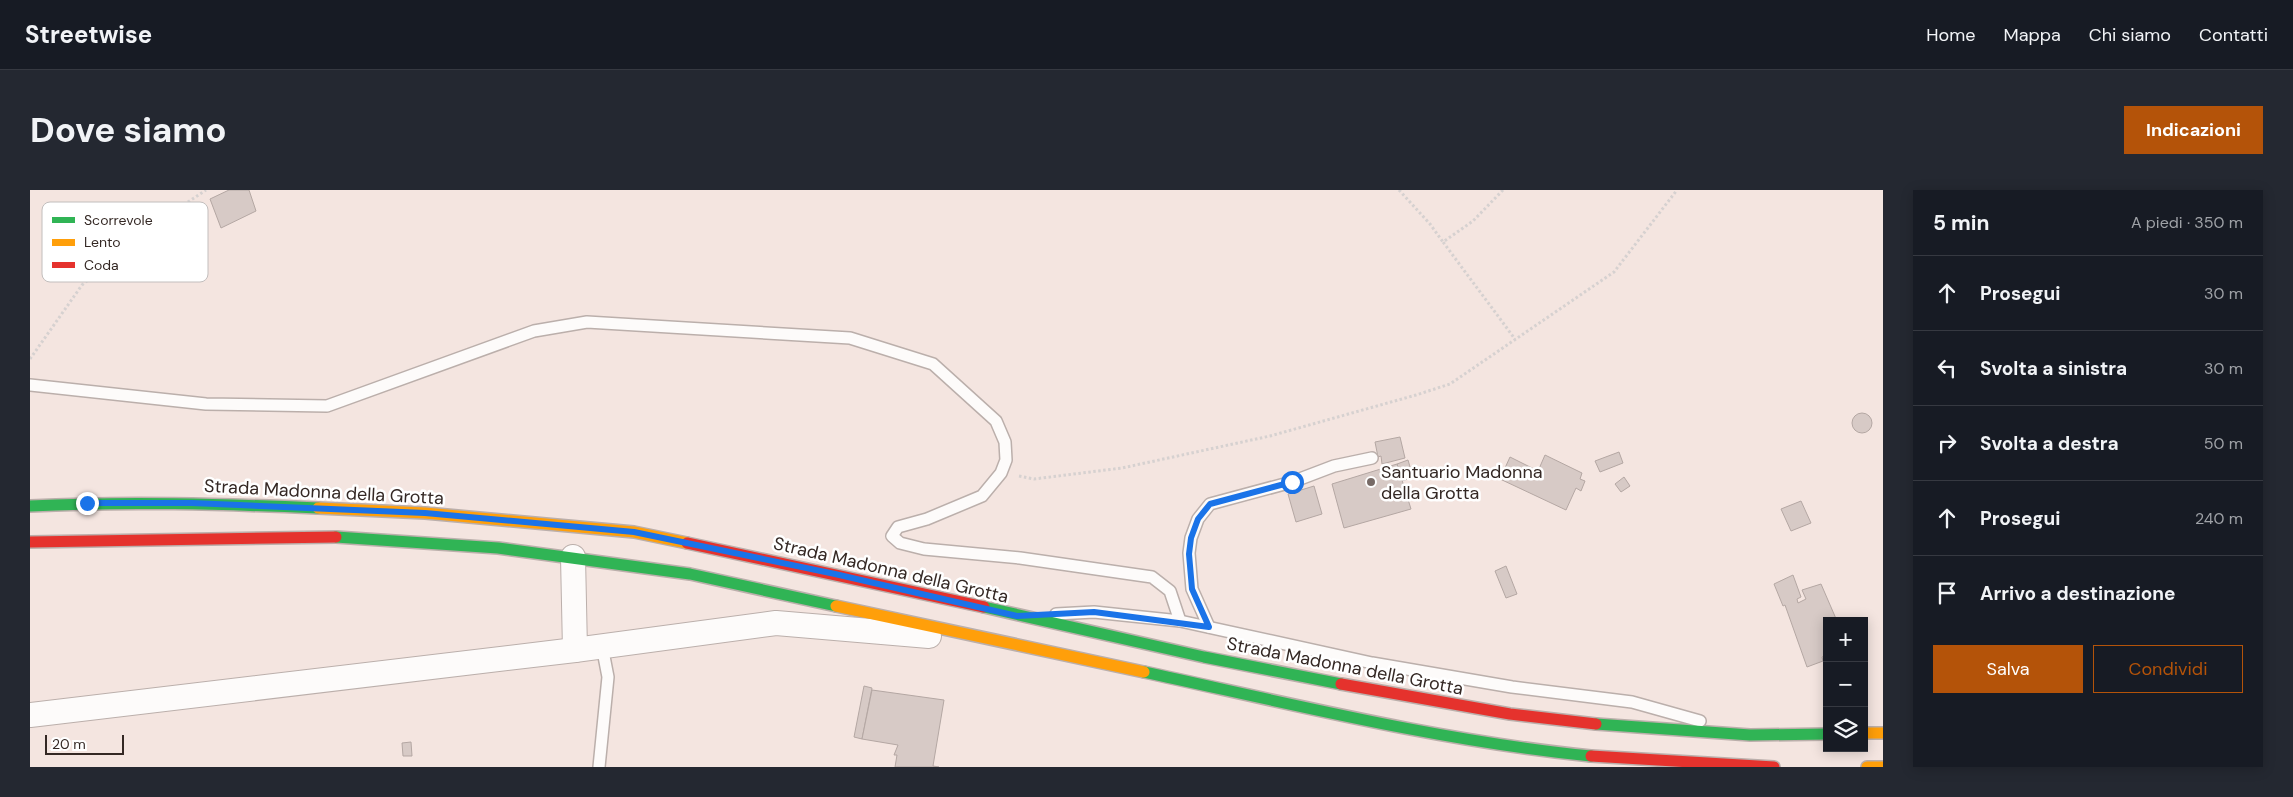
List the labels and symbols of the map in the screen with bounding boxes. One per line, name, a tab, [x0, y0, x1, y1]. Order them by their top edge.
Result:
legend	[42, 202, 208, 282]
text: Scorrevole	[84, 211, 153, 229]
text: Lento	[84, 233, 121, 251]
text: Coda	[84, 256, 119, 274]
place label: Santuario Madonna della Grotta	[1381, 460, 1543, 505]
route start	[1281, 471, 1304, 494]
street label: Strada Madonna della Grotta	[203, 474, 445, 510]
marker: Santuario Madonna della Grotta	[1365, 476, 1377, 488]
route end	[76, 492, 99, 515]
street label: Strada Madonna della Grotta	[771, 531, 1011, 609]
street label: Strada Madonna della Grotta	[1225, 631, 1465, 701]
scale bar	[45, 732, 124, 755]

